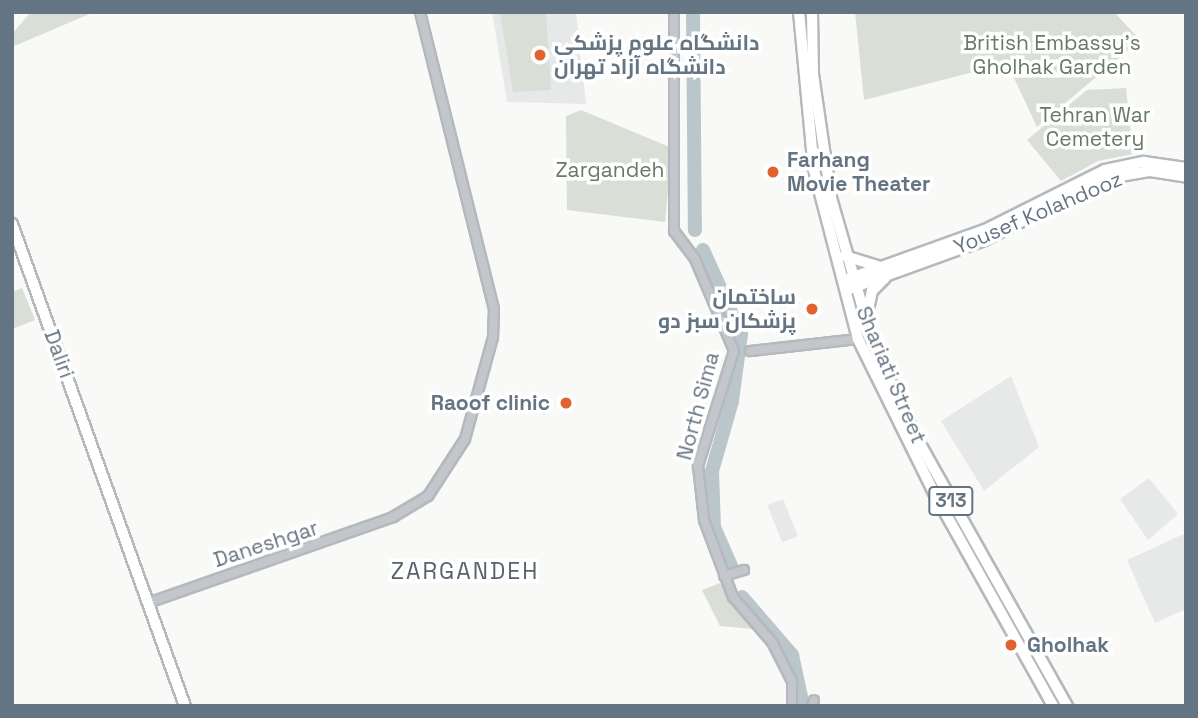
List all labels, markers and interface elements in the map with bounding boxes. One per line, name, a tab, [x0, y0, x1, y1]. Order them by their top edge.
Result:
place label: دانشگاه علوم پزشکی دانشگاه آزاد تهران	[554, 30, 759, 80]
park label: British Embassy's Gholhak Garden	[963, 30, 1141, 80]
marker: دانشگاه علوم پزشکی دانشگاه آزاد تهران	[532, 47, 548, 63]
park label: Tehran War Cemetery	[1039, 102, 1151, 152]
place label: Farhang Movie Theater	[787, 147, 931, 197]
park label: Zargandeh	[556, 157, 664, 183]
marker: Farhang Movie Theater	[765, 164, 781, 180]
street label: Yousef Kolahdooz	[950, 166, 1126, 260]
place label: ساختمان پزشکان سبز دو	[658, 284, 796, 334]
marker: ساختمان پزشکان سبز دو	[802, 299, 822, 319]
street label: Shariati Street	[851, 303, 931, 447]
street label: Daliri	[39, 327, 79, 381]
street label: North Sima	[671, 349, 725, 463]
place label: Raoof clinic	[431, 390, 550, 416]
marker: Raoof clinic	[556, 393, 576, 413]
road number: 313	[928, 486, 974, 516]
street label: Daneshgar	[210, 515, 322, 573]
district label: ZARGANDEH	[392, 557, 538, 585]
place label: Gholhak	[1027, 632, 1109, 658]
marker: Gholhak	[1001, 635, 1021, 655]

